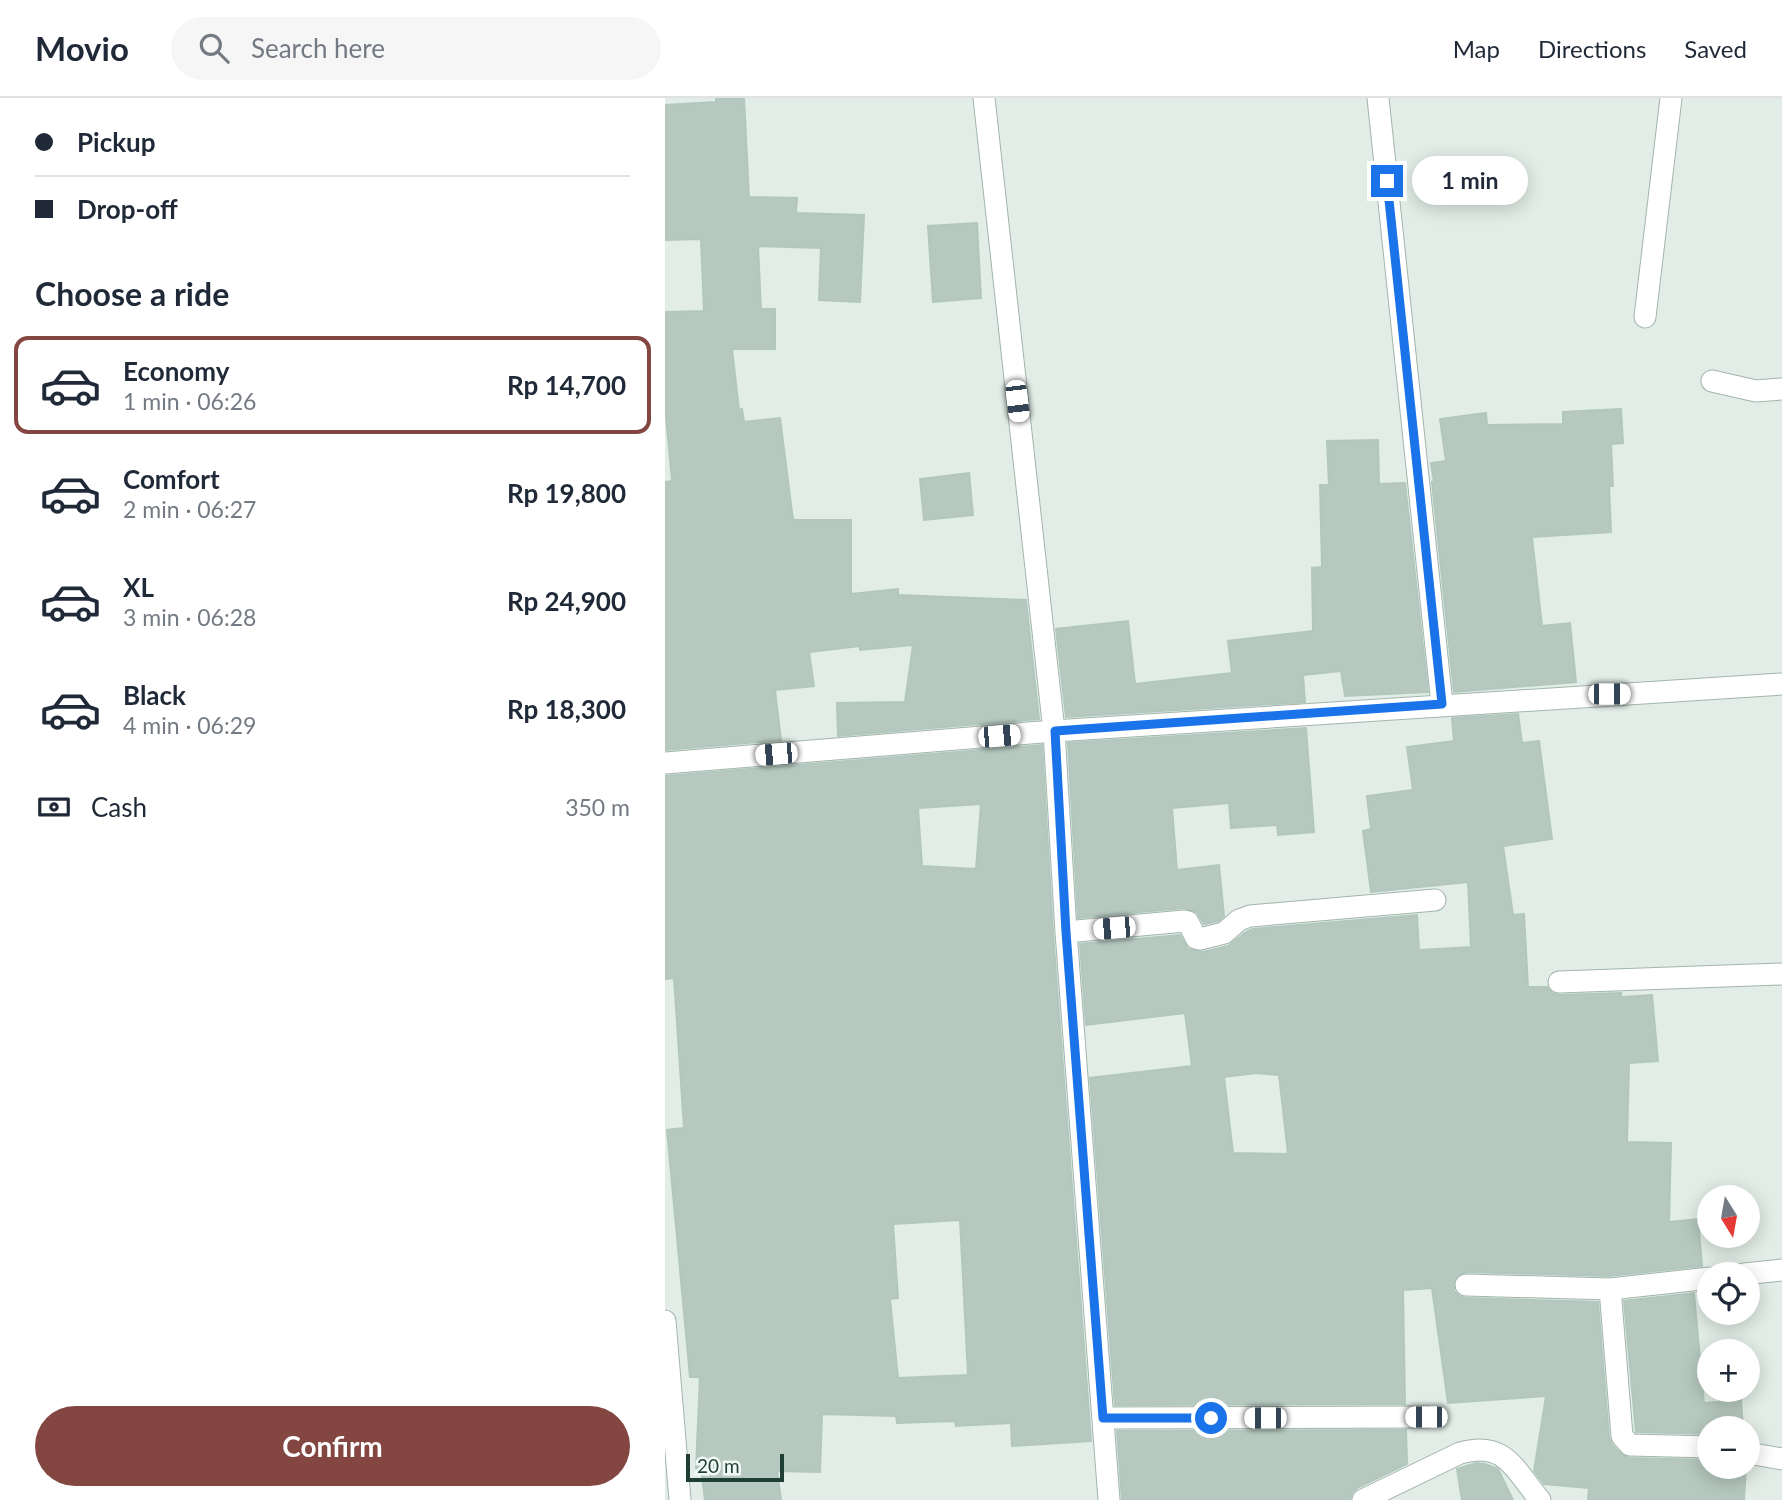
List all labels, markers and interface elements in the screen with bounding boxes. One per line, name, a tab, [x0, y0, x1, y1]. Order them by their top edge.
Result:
search box	[171, 17, 661, 80]
text: Movio	[35, 28, 129, 68]
icon: search	[195, 29, 233, 67]
text: Search here	[251, 32, 385, 64]
text: Map	[1453, 34, 1500, 63]
text: Directions	[1538, 34, 1646, 63]
text: Saved	[1684, 34, 1747, 63]
text: Pickup	[77, 126, 156, 158]
callout: 1 min	[1411, 156, 1527, 206]
route end	[1371, 165, 1403, 197]
text: 1 min	[1441, 166, 1499, 194]
text: Drop-off	[77, 193, 178, 225]
text: Choose a ride	[35, 274, 229, 313]
icon: car	[39, 354, 102, 417]
text: Economy	[123, 355, 229, 387]
text: Rp 14,700	[507, 369, 626, 401]
car	[1005, 379, 1030, 423]
text: 1 min · 06:26	[123, 387, 256, 415]
icon: car	[39, 462, 102, 525]
text: Comfort	[123, 463, 220, 495]
text: Rp 19,800	[507, 477, 626, 509]
text: 2 min · 06:27	[123, 495, 256, 523]
icon: car	[39, 570, 102, 633]
text: XL	[123, 571, 154, 603]
text: Rp 24,900	[507, 585, 626, 617]
text: 3 min · 06:28	[123, 603, 256, 631]
icon: car	[39, 678, 102, 741]
text: Black	[123, 679, 186, 711]
car	[1589, 684, 1631, 705]
text: Rp 18,300	[507, 693, 626, 725]
text: 4 min · 06:29	[123, 711, 256, 739]
car	[978, 724, 1021, 748]
car	[755, 742, 798, 766]
icon: cash	[35, 788, 73, 826]
text: Cash	[91, 791, 147, 823]
text: 350 m	[565, 793, 630, 821]
car	[1093, 916, 1136, 940]
north arrow	[1697, 1185, 1761, 1248]
map controls	[1697, 1185, 1760, 1479]
button: locate	[1697, 1262, 1760, 1325]
button: +	[1697, 1339, 1760, 1402]
route start	[1195, 1402, 1227, 1434]
button: Confirm	[35, 1406, 630, 1486]
car	[1406, 1407, 1448, 1428]
car	[1245, 1408, 1287, 1429]
button: −	[1697, 1416, 1760, 1479]
scale bar	[686, 1451, 784, 1483]
text: 20 m	[697, 1454, 740, 1477]

